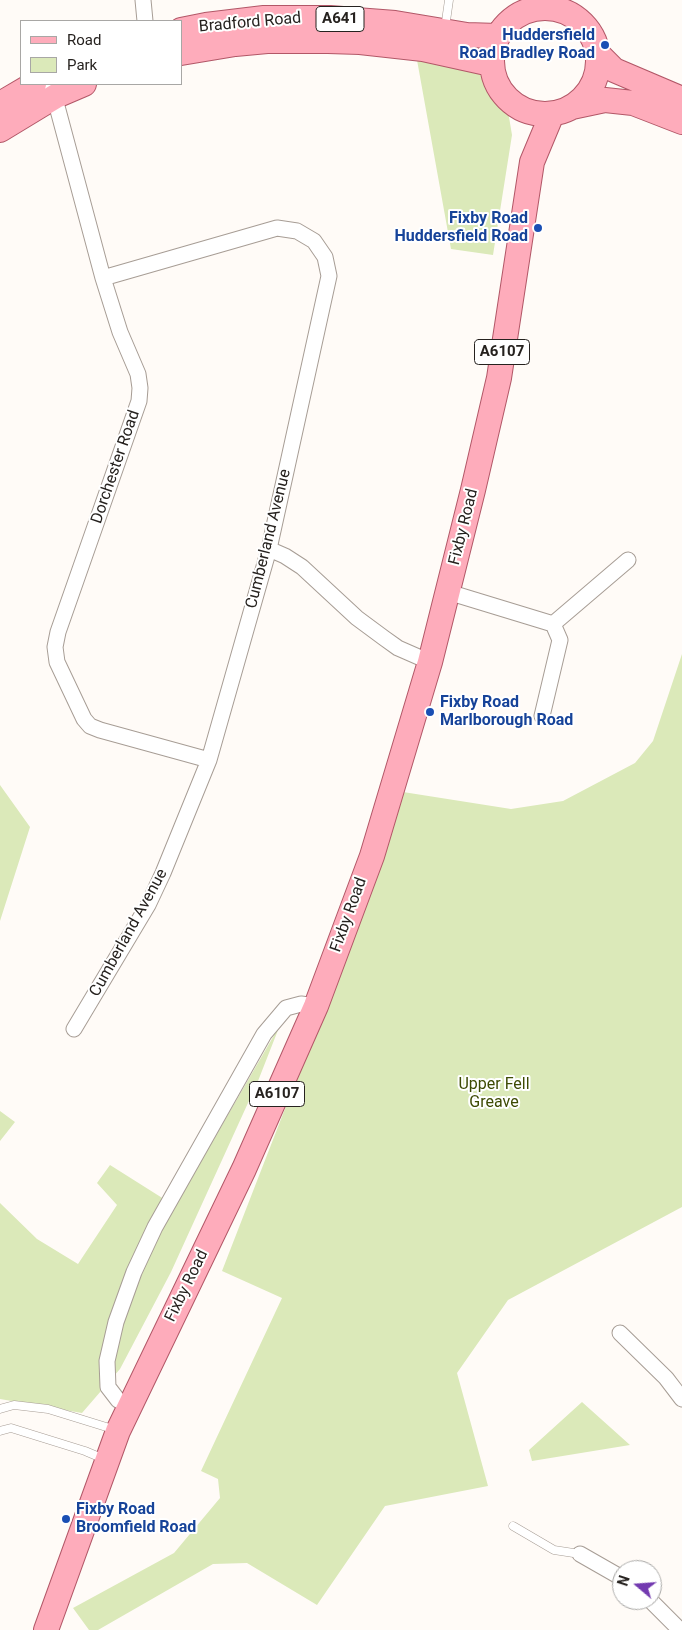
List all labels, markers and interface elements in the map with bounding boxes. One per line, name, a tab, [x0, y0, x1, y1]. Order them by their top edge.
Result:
road number: A641	[316, 6, 364, 32]
street label: Bradford Road	[198, 9, 302, 37]
legend	[20, 20, 182, 85]
place label: Huddersfield Road Bradley Road	[459, 26, 595, 64]
text: Road	[67, 31, 101, 49]
marker: Huddersfield Road Bradley Road	[599, 39, 611, 51]
text: Park	[67, 56, 97, 74]
place label: Fixby Road Huddersfield Road	[395, 209, 528, 247]
marker: Fixby Road Huddersfield Road	[532, 222, 544, 234]
road number: A6107	[474, 340, 530, 364]
street label: Dorchester Road	[88, 408, 144, 526]
street label: Cumberland Avenue	[242, 467, 296, 611]
street label: Fixby Road	[445, 487, 483, 567]
place label: Fixby Road Marlborough Road	[440, 693, 573, 731]
marker: Fixby Road Marlborough Road	[424, 706, 436, 718]
street label: Cumberland Avenue	[86, 866, 172, 1000]
street label: Fixby Road	[327, 875, 371, 955]
park label: Upper Fell Greave	[458, 1075, 530, 1113]
road number: A6107	[250, 1082, 304, 1106]
street label: Fixby Road	[161, 1247, 213, 1325]
place label: Fixby Road Broomfield Road	[76, 1500, 196, 1538]
marker: Fixby Road Broomfield Road	[60, 1513, 72, 1525]
north arrow	[612, 1560, 662, 1610]
text: N	[615, 1574, 633, 1588]

